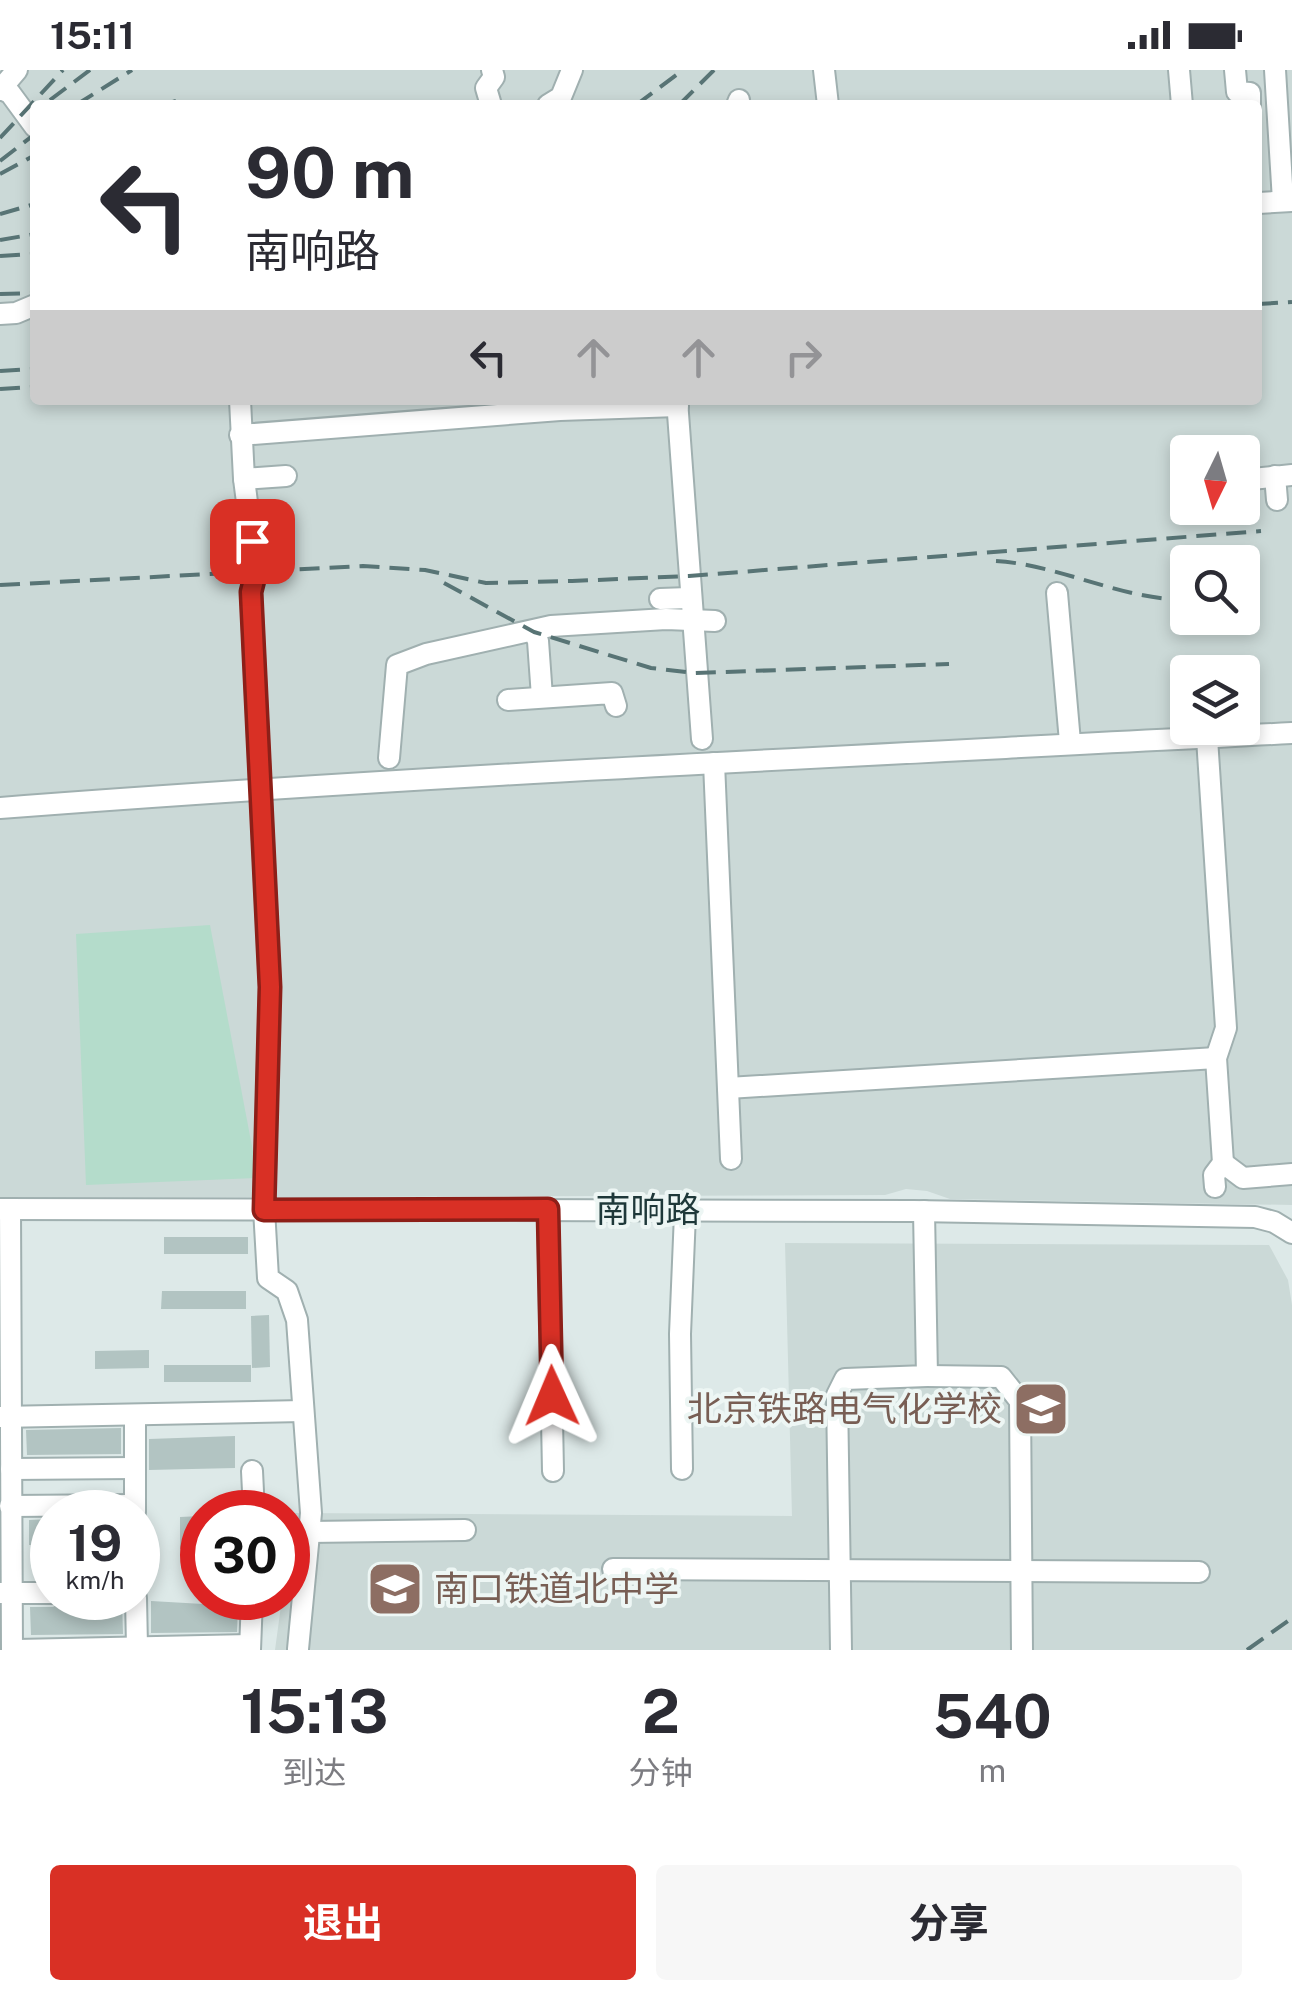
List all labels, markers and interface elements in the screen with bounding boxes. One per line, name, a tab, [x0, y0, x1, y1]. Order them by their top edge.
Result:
text: 15:11	[50, 13, 135, 58]
text: 90 m	[245, 131, 415, 214]
icon: left	[80, 140, 210, 270]
text: 南响路	[245, 224, 380, 277]
icon: left	[461, 330, 516, 385]
icon: ahead	[566, 330, 621, 385]
icon: ahead	[671, 330, 726, 385]
icon: right	[776, 330, 831, 385]
north arrow	[1170, 435, 1260, 525]
map controls	[1170, 435, 1260, 745]
pin	[210, 499, 295, 584]
icon: arrive	[225, 514, 280, 569]
button: search	[1170, 545, 1260, 635]
button: layers	[1170, 655, 1260, 745]
street label: 南响路	[595, 1189, 701, 1230]
position arrow	[500, 1344, 604, 1448]
school or university icon: 北京铁路电气化学校	[1011, 1379, 1071, 1439]
place label: 北京铁路电气化学校	[687, 1388, 1002, 1429]
speed limit sign: 30	[180, 1490, 310, 1620]
text: 19	[68, 1513, 122, 1572]
school or university icon: 南口铁道北中学	[365, 1559, 425, 1619]
text: km/h	[66, 1565, 124, 1595]
place label: 南口铁道北中学	[434, 1568, 679, 1609]
text: 15:13	[240, 1676, 388, 1747]
text: 2	[642, 1676, 680, 1747]
text: 540	[933, 1681, 1052, 1752]
text: m	[979, 1752, 1006, 1789]
text: 到达	[282, 1754, 346, 1791]
text: 分钟	[629, 1754, 693, 1791]
button: 退出	[50, 1865, 636, 1980]
button: 分享	[656, 1865, 1242, 1980]

